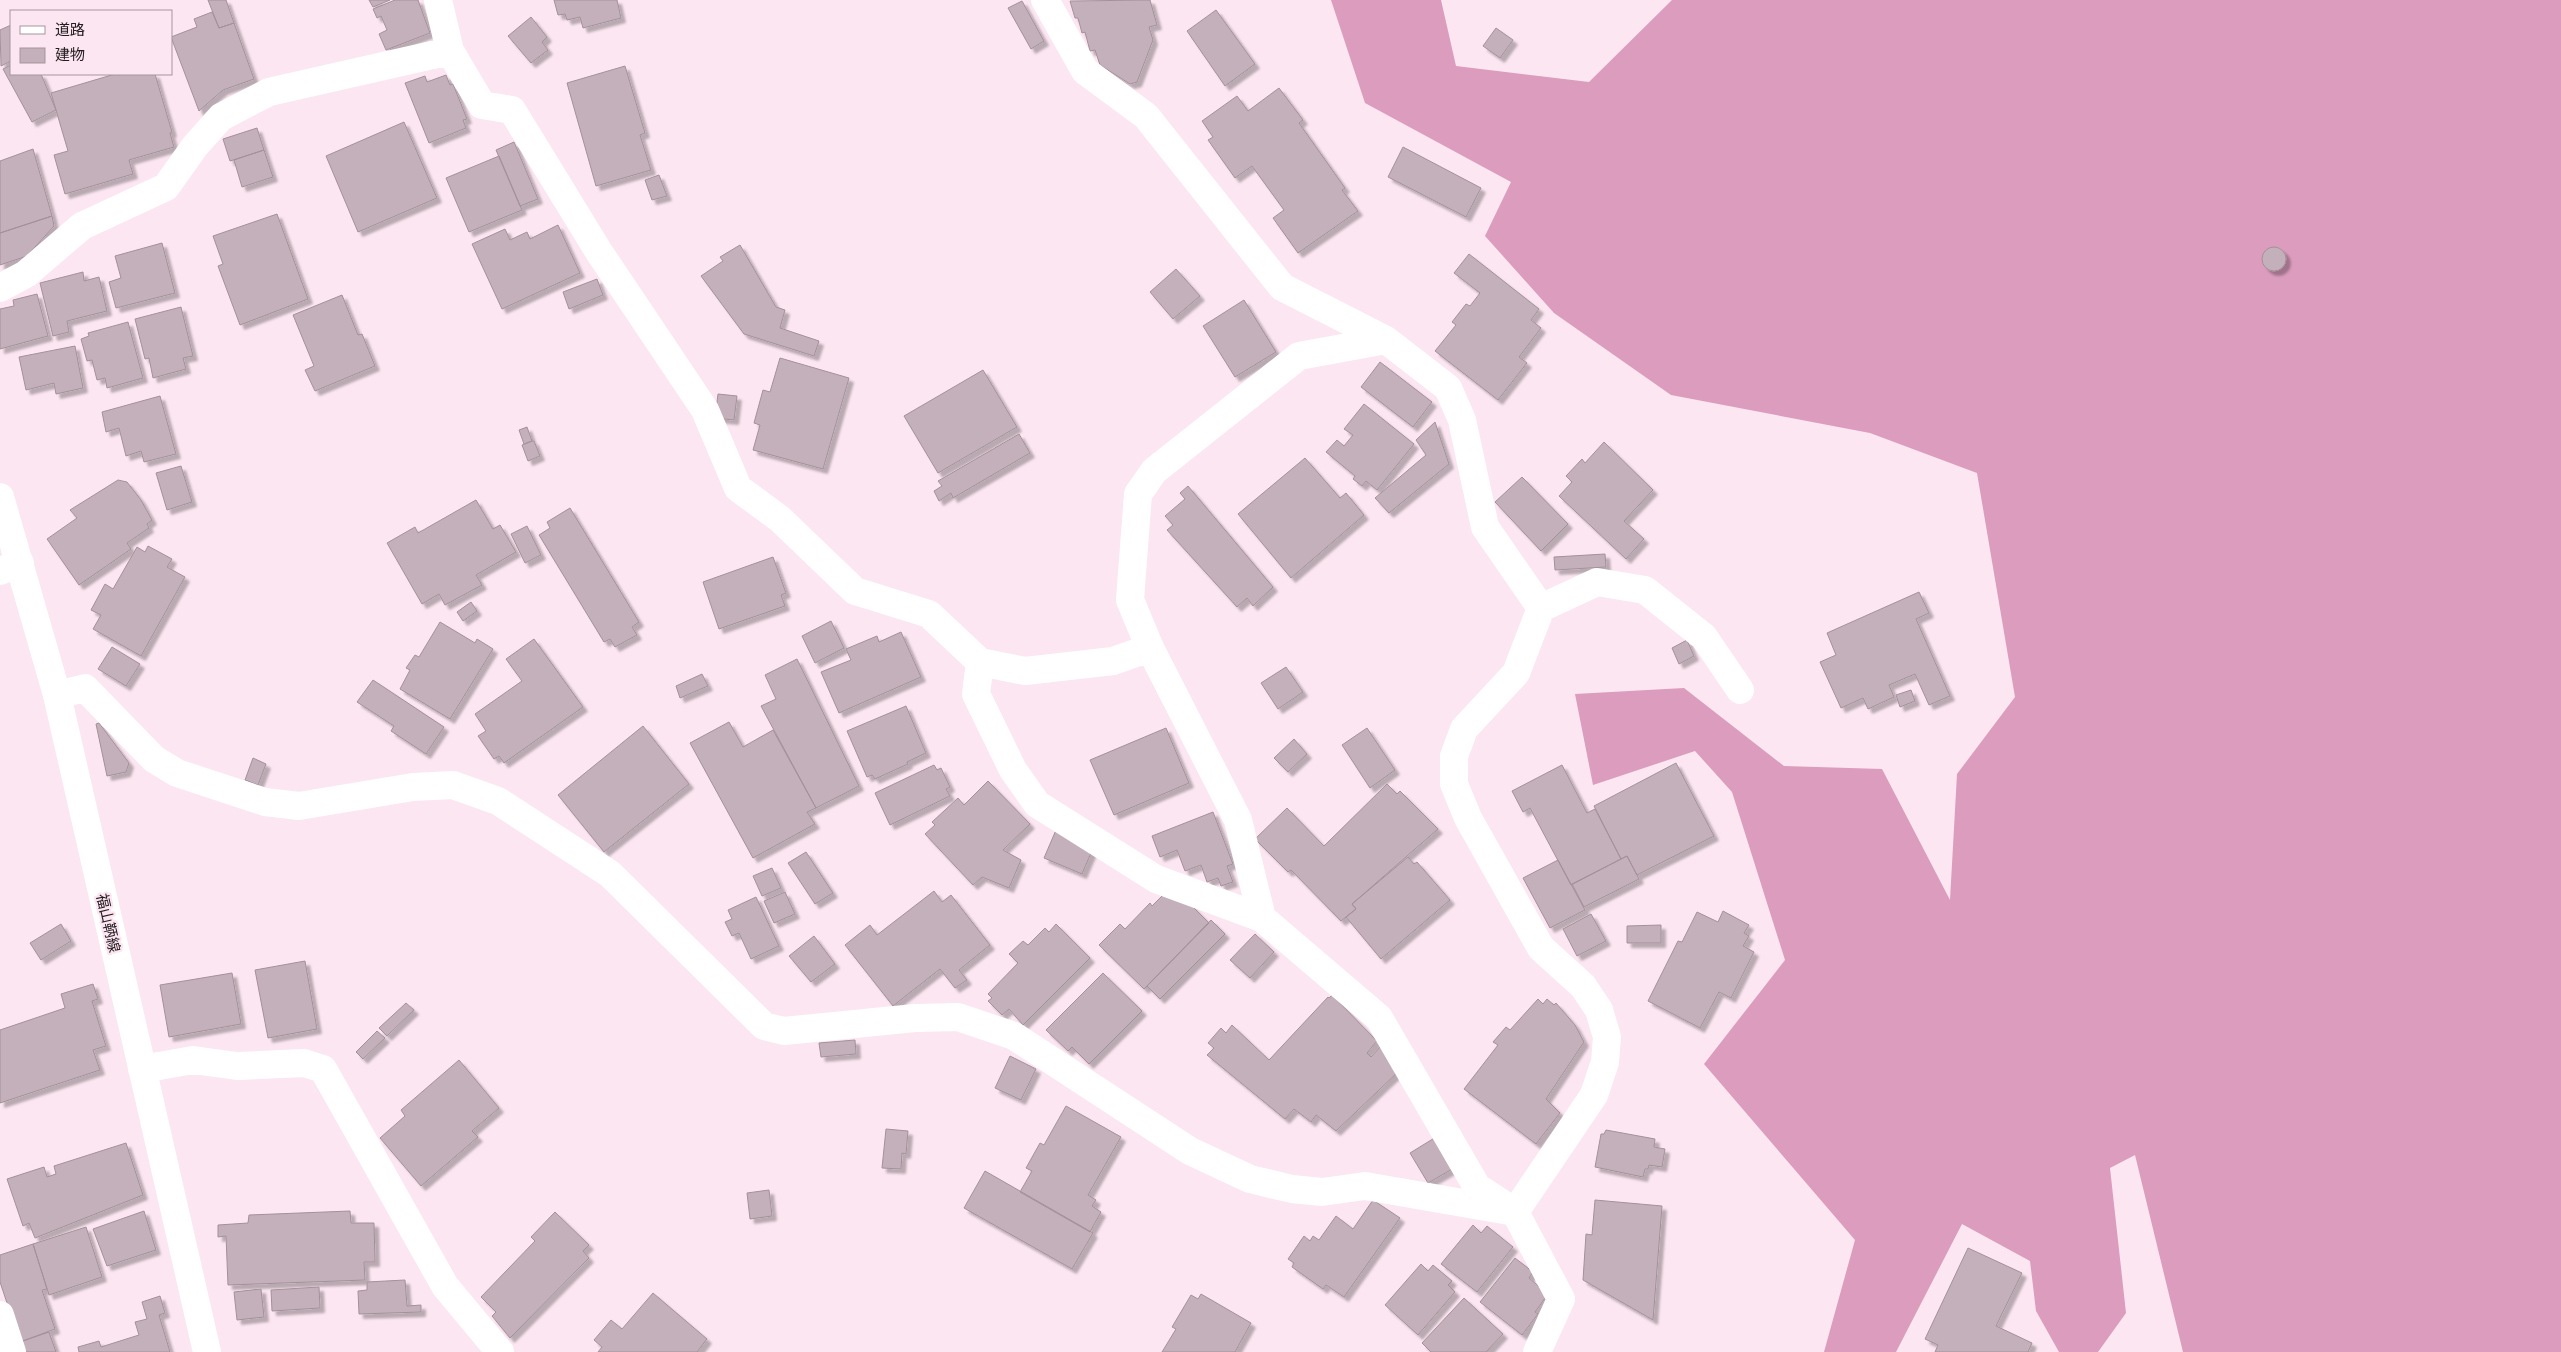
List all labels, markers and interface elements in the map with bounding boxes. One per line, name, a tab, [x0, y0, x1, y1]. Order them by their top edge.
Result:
legend	[10, 10, 172, 75]
text: 道路	[55, 21, 85, 38]
text: 建物	[55, 46, 85, 63]
street label: 福山鞆線	[93, 892, 124, 954]

